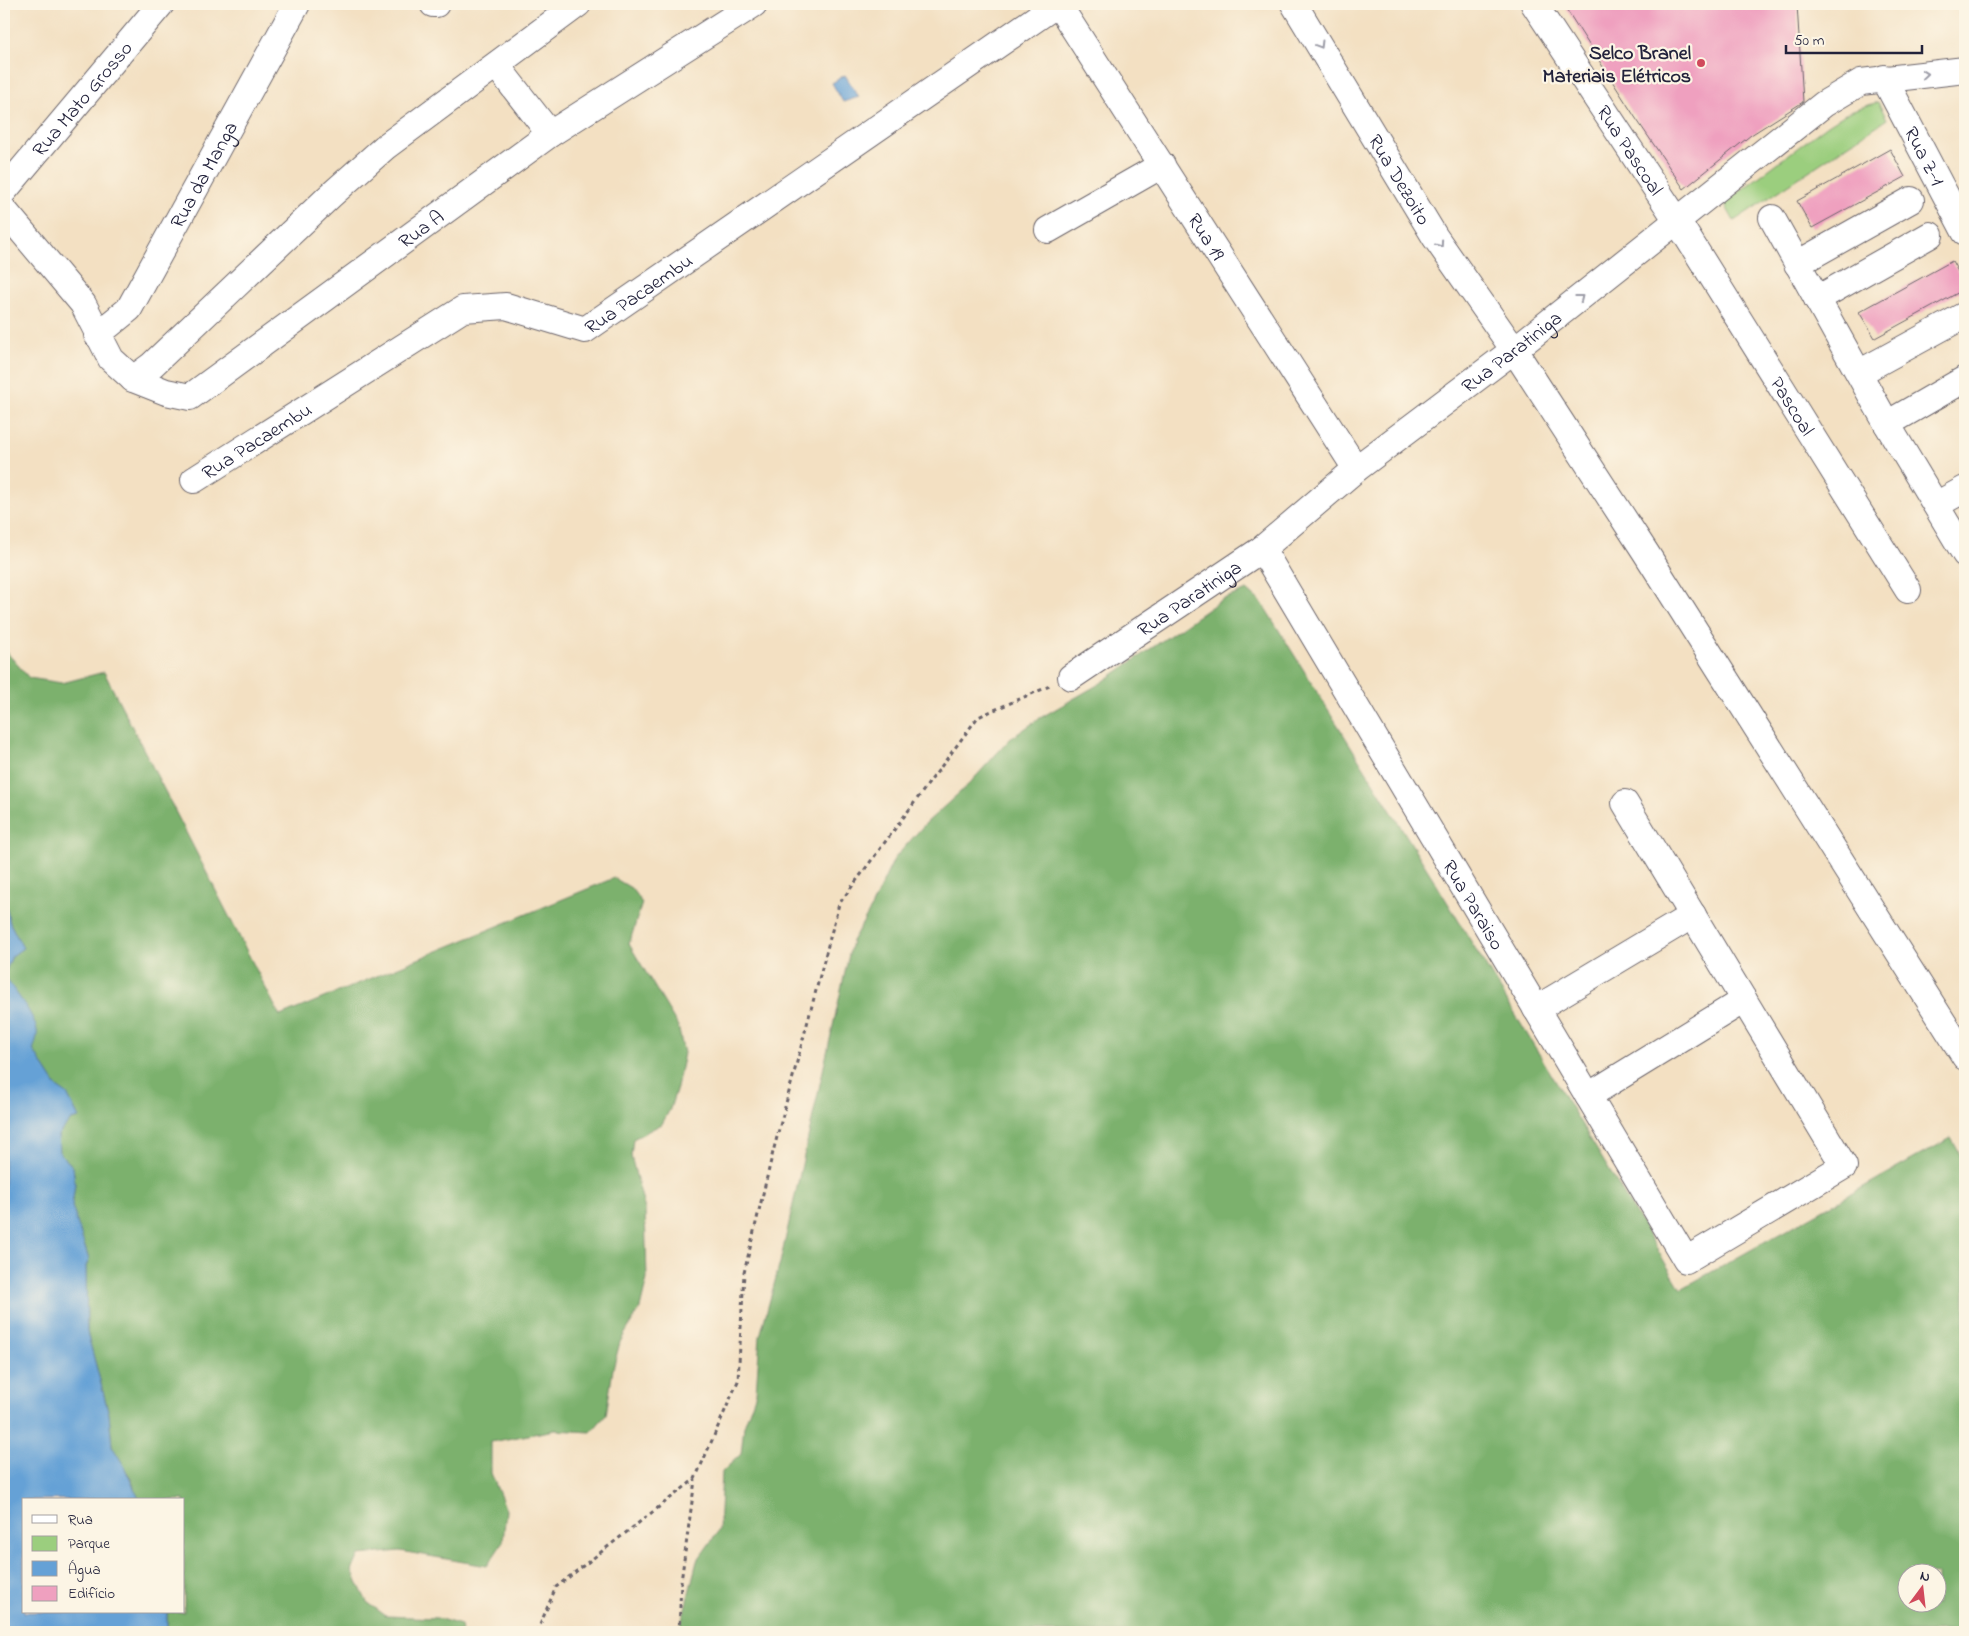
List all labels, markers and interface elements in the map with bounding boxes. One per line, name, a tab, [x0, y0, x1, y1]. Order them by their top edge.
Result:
scale bar	[1786, 22, 1923, 54]
text: 50 m	[1794, 30, 1825, 52]
street label: Rua Mato Grosso	[27, 36, 141, 164]
one-way arrow	[1313, 40, 1323, 49]
place label: Selco Branel Materiais Elétricos	[1543, 40, 1691, 92]
marker: Selco Branel Materiais Elétricos	[1695, 57, 1707, 69]
one-way arrow	[1921, 69, 1929, 80]
street label: Rua Pascoal	[1588, 100, 1669, 202]
street label: Rua da Manga	[164, 117, 247, 234]
street label: Rua Z-1	[1895, 122, 1950, 192]
street label: Rua Dezoito	[1359, 130, 1437, 232]
street label: Rua A	[393, 204, 451, 257]
street label: Rua 19	[1179, 209, 1231, 267]
one-way arrow	[1434, 238, 1443, 248]
street label: Rua Pacaembu	[580, 248, 699, 343]
one-way arrow	[1574, 296, 1583, 304]
street label: Rua Paratiniga	[1456, 305, 1569, 402]
street label: Pascoal	[1761, 372, 1820, 442]
street label: Rua Pacaembu	[197, 396, 319, 488]
street label: Rua Paratiniga	[1132, 555, 1248, 646]
street label: Rua Paraiso	[1434, 855, 1510, 957]
legend	[22, 1498, 185, 1614]
text: Rua	[68, 1509, 93, 1531]
text: Parque	[68, 1533, 110, 1555]
text: Água	[68, 1559, 101, 1582]
north arrow	[1896, 1564, 1946, 1614]
text: N	[1918, 1566, 1932, 1588]
text: Edifício	[68, 1583, 115, 1605]

